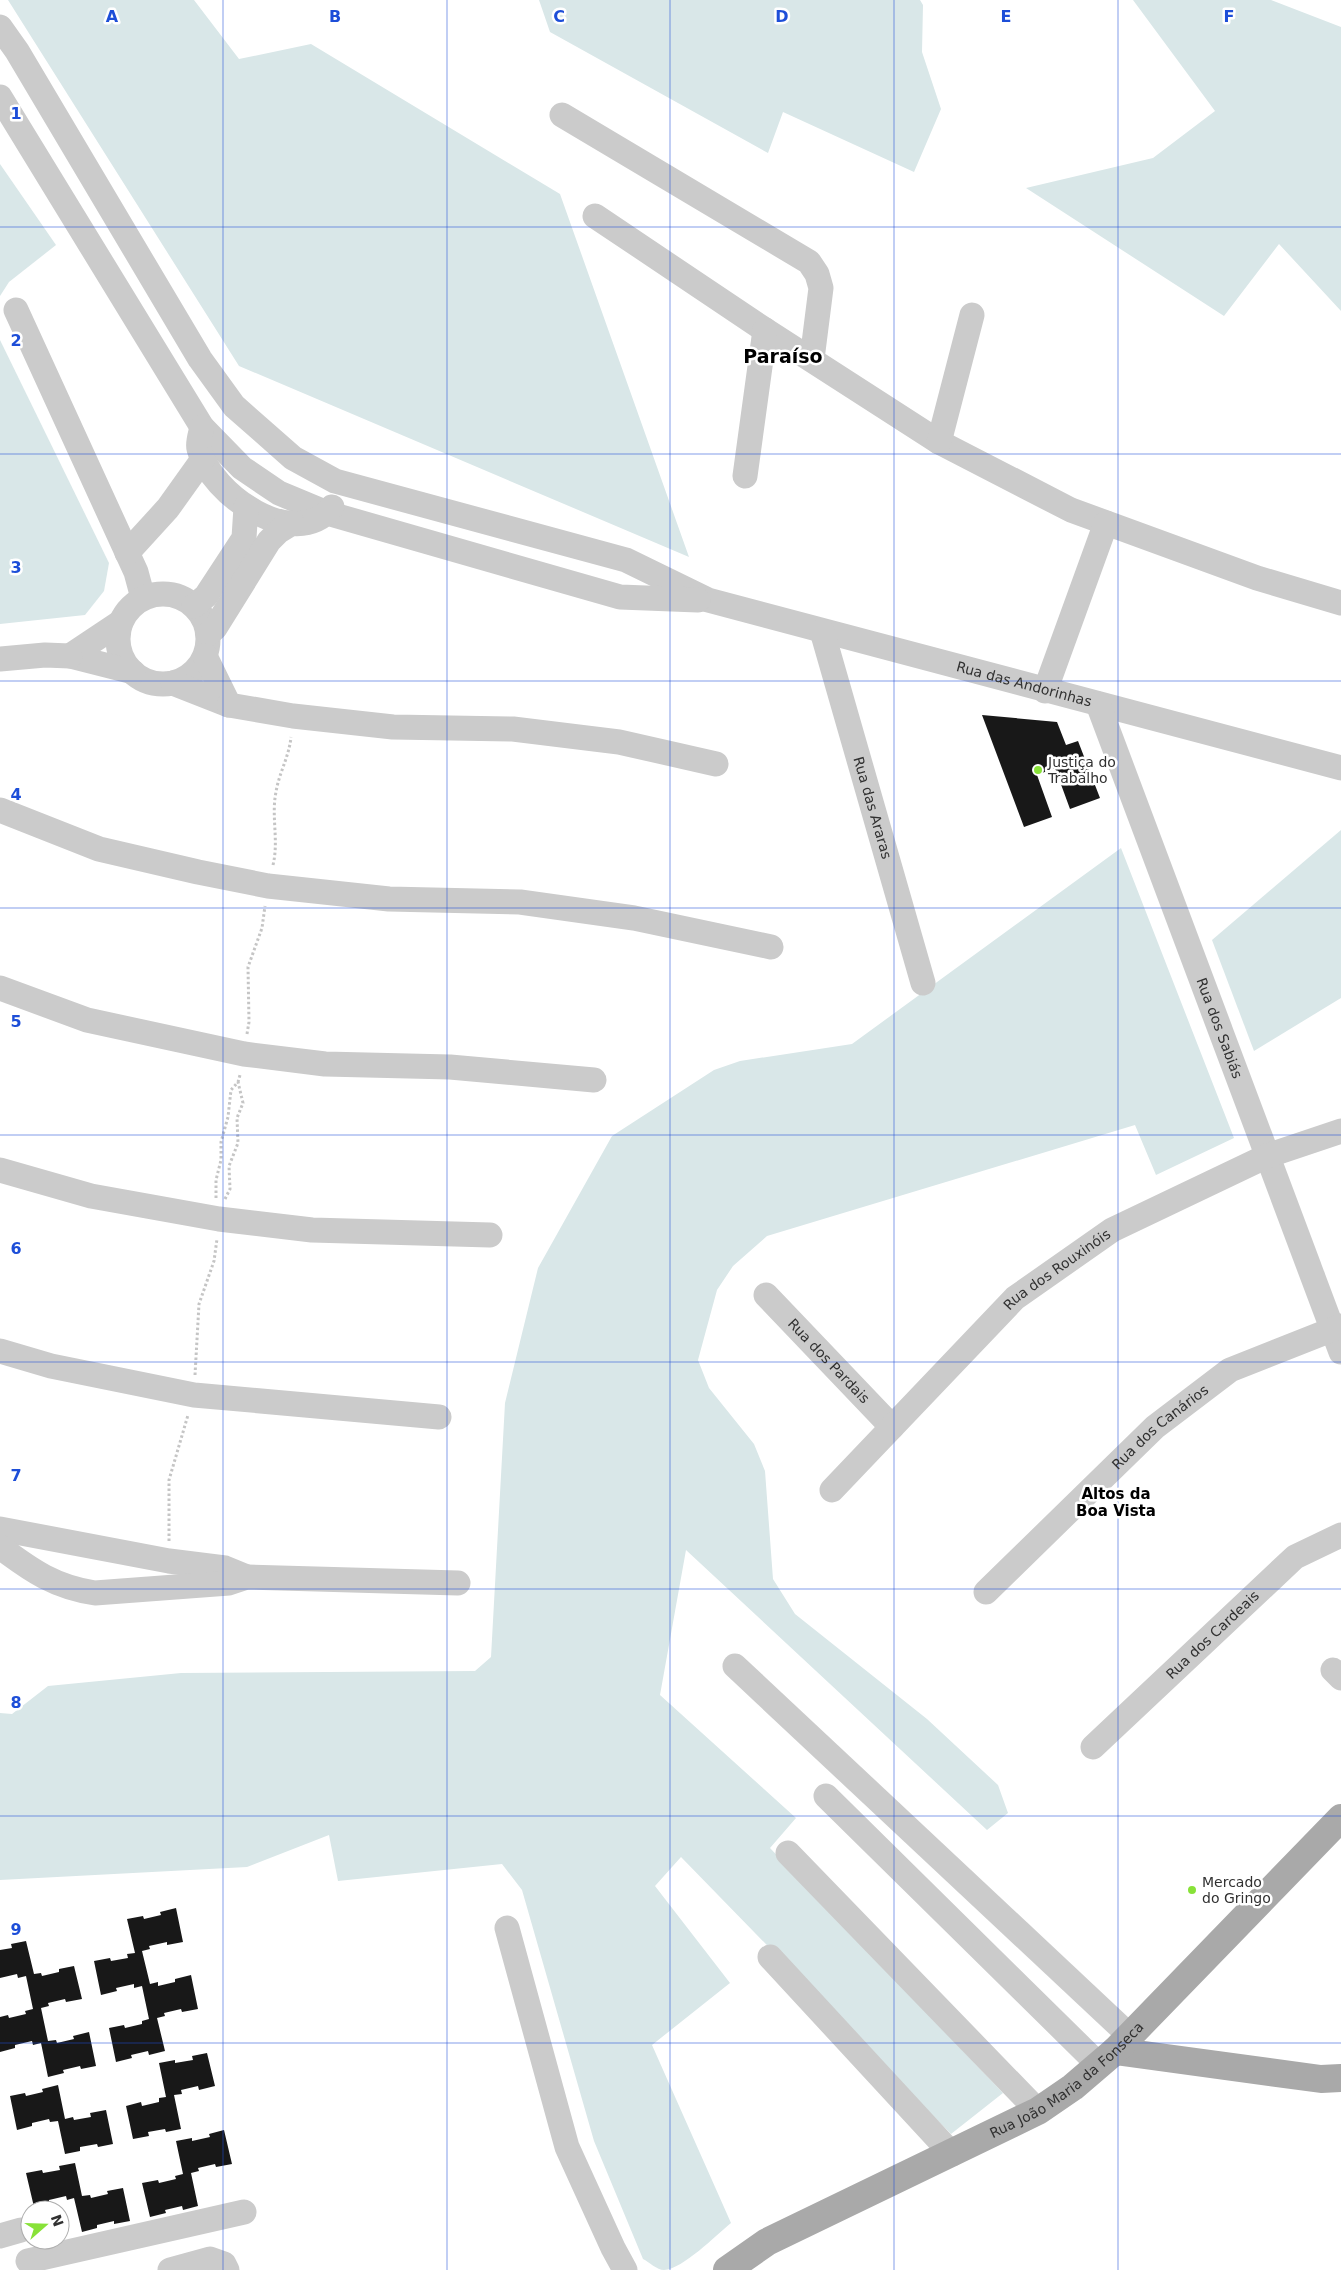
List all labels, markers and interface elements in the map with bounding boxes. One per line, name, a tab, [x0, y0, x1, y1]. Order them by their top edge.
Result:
text: A	[106, 7, 119, 26]
text: B	[329, 7, 341, 26]
text: C	[553, 7, 565, 26]
text: D	[775, 7, 789, 26]
text: E	[1001, 7, 1011, 26]
text: F	[1224, 7, 1234, 26]
text: 1	[10, 104, 22, 123]
text: 2	[10, 331, 22, 350]
district label: Paraíso	[743, 345, 823, 367]
text: 3	[10, 558, 22, 577]
street label: Rua das Andorinhas	[955, 658, 1094, 710]
place label: Justiça do Trabalho	[1047, 754, 1116, 786]
street label: Rua das Araras	[850, 755, 895, 861]
marker: Justiça do Trabalho	[1032, 764, 1044, 776]
text: 4	[10, 785, 22, 804]
street label: Rua dos Sabiás	[1193, 975, 1246, 1081]
text: 5	[10, 1012, 22, 1031]
street label: Rua dos Rouxinóis	[1000, 1226, 1113, 1313]
text: 6	[10, 1239, 22, 1258]
street label: Rua dos Pardais	[785, 1315, 873, 1406]
street label: Rua dos Canários	[1109, 1382, 1211, 1473]
text: 7	[10, 1466, 22, 1485]
district label: Altos da Boa Vista	[1076, 1485, 1156, 1520]
street label: Rua dos Cardeais	[1163, 1587, 1262, 1682]
text: 8	[10, 1693, 22, 1712]
place label: Mercado do Gringo	[1202, 1874, 1271, 1906]
marker: Mercado do Gringo	[1186, 1884, 1198, 1896]
text: 9	[10, 1920, 22, 1939]
street label: Rua João Maria da Fonseca	[987, 2019, 1147, 2141]
north arrow	[20, 2200, 70, 2250]
text: N	[48, 2212, 67, 2229]

